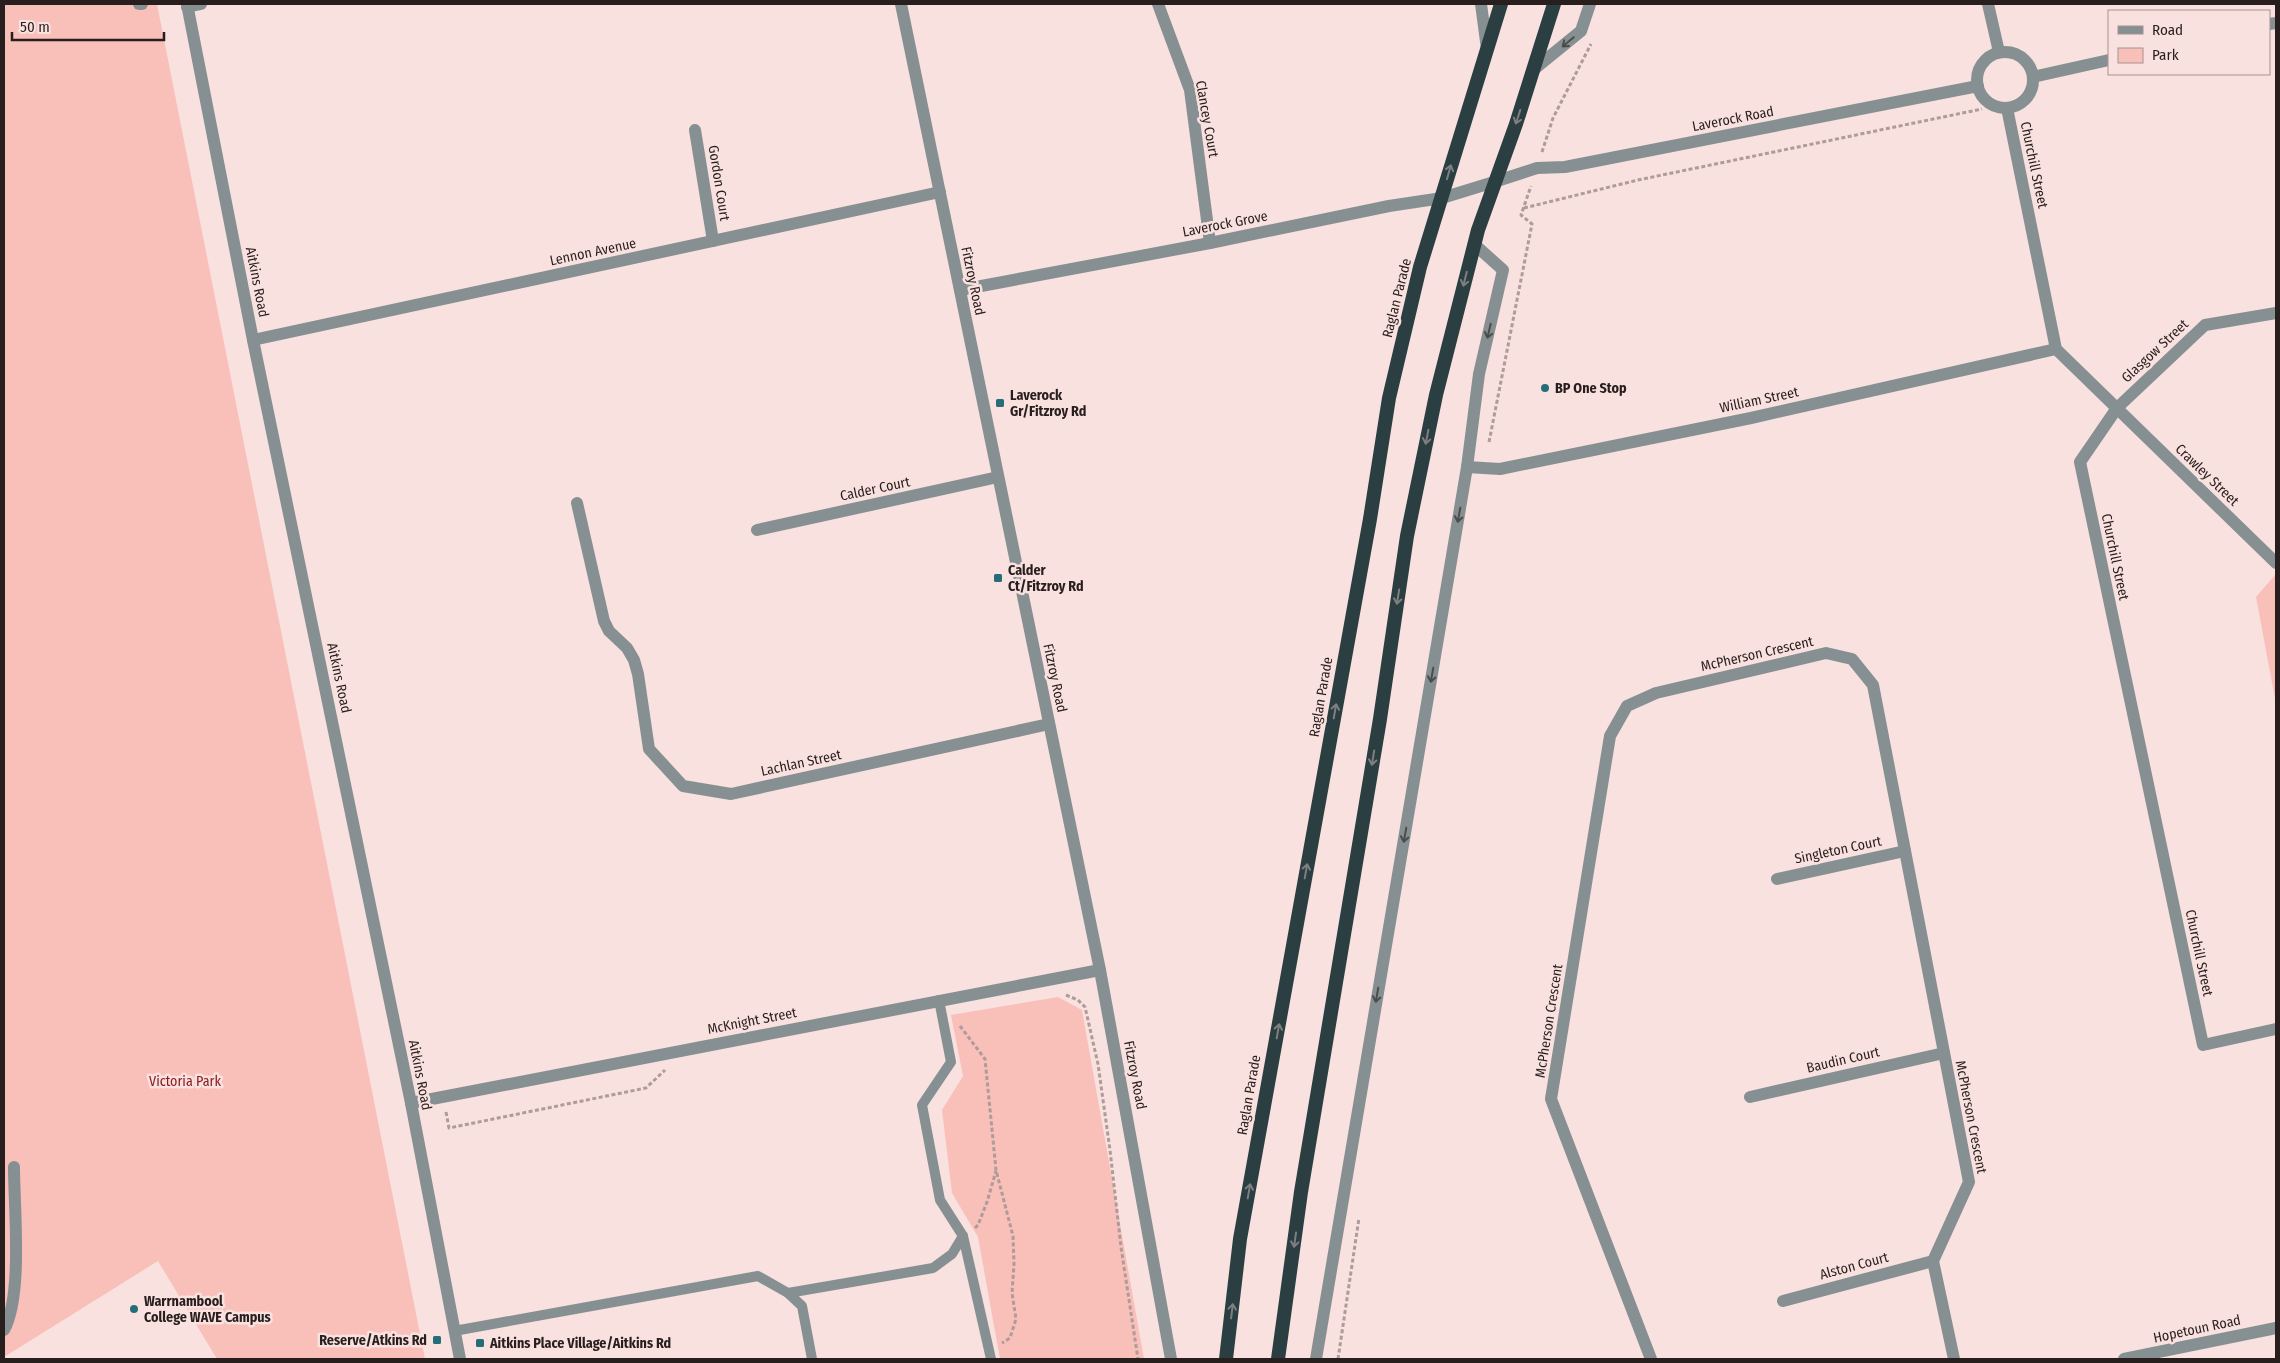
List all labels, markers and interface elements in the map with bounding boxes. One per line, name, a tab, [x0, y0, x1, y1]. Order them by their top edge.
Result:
scale bar	[12, 10, 165, 42]
legend	[2108, 10, 2270, 75]
text: 50 m	[20, 18, 50, 36]
text: Road	[2152, 21, 2183, 39]
one-way arrow	[1562, 36, 1575, 47]
text: Park	[2152, 46, 2179, 64]
street label: Clancey Court	[1192, 79, 1222, 159]
street label: Laverock Road	[1691, 103, 1775, 135]
one-way arrow	[1513, 108, 1523, 124]
street label: Churchill Street	[2017, 120, 2052, 210]
street label: Gordon Court	[705, 144, 733, 222]
one-way arrow	[1445, 165, 1454, 181]
street label: Laverock Grove	[1181, 207, 1269, 241]
street label: Lennon Avenue	[548, 235, 638, 269]
street label: Aitkins Road	[242, 245, 272, 319]
street label: Fitzroy Road	[957, 245, 989, 317]
street label: Raglan Parade	[1379, 257, 1415, 339]
one-way arrow	[1460, 271, 1469, 287]
street label: Glasgow Street	[2118, 316, 2192, 386]
one-way arrow	[1484, 323, 1493, 339]
place label: BP One Stop	[1555, 380, 1627, 397]
marker: BP One Stop	[1539, 382, 1551, 394]
street label: William Street	[1718, 383, 1800, 417]
place label: Laverock Gr/Fitzroy Rd	[1010, 387, 1086, 420]
marker: Laverock Gr/Fitzroy Rd	[994, 397, 1006, 409]
one-way arrow	[1422, 429, 1432, 445]
street label: Crawley Street	[2172, 440, 2243, 510]
street label: Calder Court	[839, 473, 912, 505]
one-way arrow	[1453, 506, 1463, 522]
street label: Churchill Street	[2098, 512, 2133, 602]
place label: Calder Ct/Fitzroy Rd	[1008, 562, 1084, 595]
marker: Calder Ct/Fitzroy Rd	[992, 572, 1004, 584]
one-way arrow	[1393, 589, 1403, 605]
street label: McPherson Crescent	[1699, 633, 1815, 675]
street label: Aitkins Road	[323, 641, 355, 715]
street label: Fitzroy Road	[1039, 642, 1071, 714]
street label: Raglan Parade	[1306, 655, 1336, 738]
one-way arrow	[1426, 667, 1436, 683]
one-way arrow	[1331, 703, 1341, 719]
street label: Lachlan Street	[759, 746, 843, 780]
one-way arrow	[1368, 749, 1378, 765]
one-way arrow	[1399, 827, 1409, 843]
street label: Singleton Court	[1793, 832, 1883, 867]
one-way arrow	[1302, 863, 1312, 879]
street label: Churchill Street	[2182, 908, 2217, 998]
street label: McPherson Crescent	[1532, 963, 1566, 1079]
one-way arrow	[1372, 987, 1382, 1003]
street label: McKnight Street	[706, 1004, 798, 1038]
one-way arrow	[1273, 1023, 1283, 1039]
street label: Aitkins Road	[405, 1038, 435, 1112]
street label: Fitzroy Road	[1120, 1039, 1150, 1111]
street label: Baudin Court	[1805, 1043, 1882, 1077]
street label: Raglan Parade	[1234, 1053, 1264, 1136]
street label: McPherson Crescent	[1952, 1059, 1990, 1175]
park label: Victoria Park	[149, 1073, 221, 1090]
one-way arrow	[1244, 1183, 1254, 1199]
one-way arrow	[1289, 1232, 1299, 1248]
street label: Alston Court	[1818, 1249, 1891, 1283]
place label: Warrnambool College WAVE Campus	[144, 1293, 271, 1326]
marker: Warrnambool College WAVE Campus	[128, 1303, 140, 1315]
one-way arrow	[1227, 1303, 1237, 1319]
street label: Hopetoun Road	[2152, 1311, 2242, 1347]
place label: Reserve/Atkins Rd	[319, 1332, 427, 1349]
marker: Reserve/Atkins Rd	[431, 1334, 443, 1346]
place label: Aitkins Place Village/Aitkins Rd	[489, 1335, 671, 1352]
marker: Aitkins Place Village/Aitkins Rd	[474, 1337, 486, 1349]

